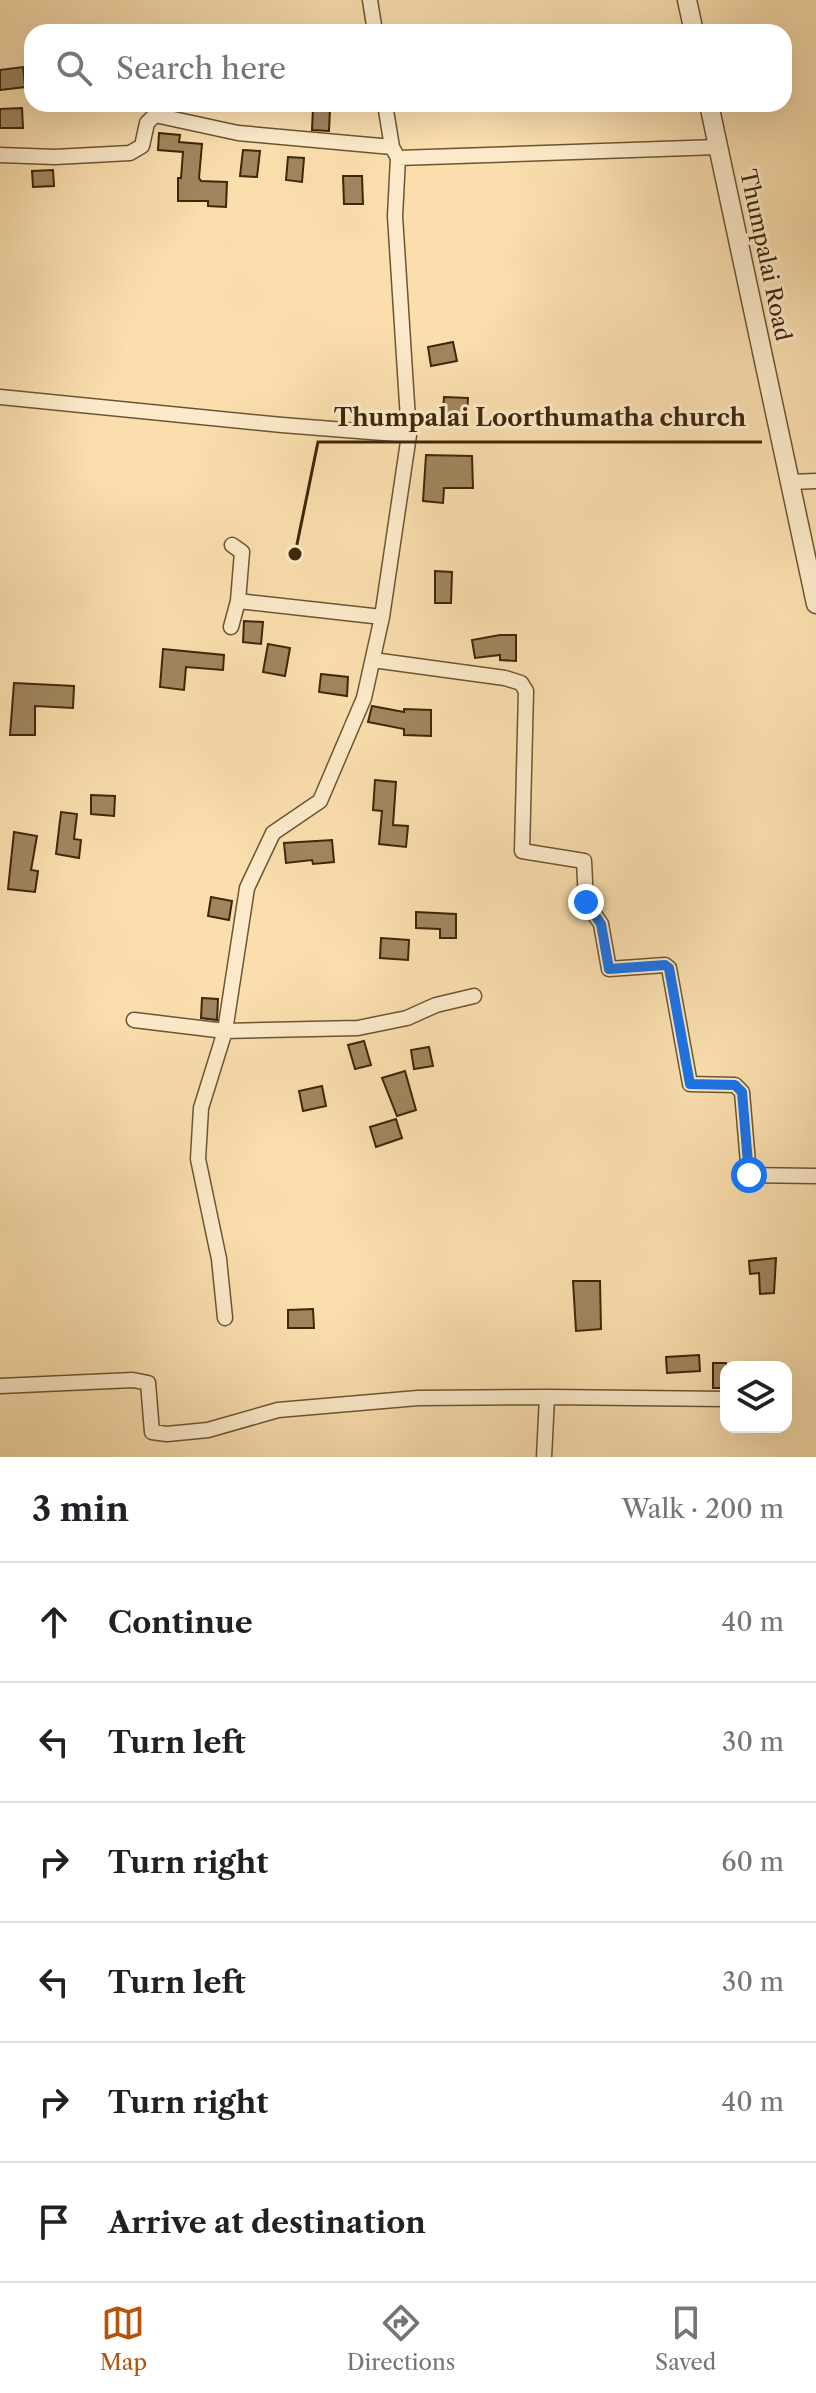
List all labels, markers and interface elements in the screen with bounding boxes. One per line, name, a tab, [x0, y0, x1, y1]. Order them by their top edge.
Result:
search box	[24, 24, 792, 112]
icon: search	[52, 46, 96, 90]
text: Search here	[116, 50, 286, 87]
street label: Thumpalai Road	[734, 167, 797, 343]
callout: Thumpalai Loorthumatha church	[318, 394, 762, 442]
text: Thumpalai Loorthumatha church	[334, 403, 747, 432]
route end	[568, 884, 604, 920]
route start	[731, 1157, 767, 1193]
map controls	[720, 1361, 792, 1433]
button: layers	[720, 1361, 792, 1433]
text: 3 min	[32, 1488, 129, 1530]
text: Walk · 200 m	[622, 1493, 784, 1525]
icon: ahead	[32, 1600, 76, 1644]
text: Continue	[108, 1604, 253, 1641]
text: 40 m	[721, 1606, 784, 1638]
icon: left	[32, 1720, 76, 1764]
text: Turn left	[108, 1724, 245, 1761]
text: 30 m	[722, 1726, 784, 1758]
icon: right	[32, 1840, 76, 1884]
text: Turn right	[108, 1844, 268, 1881]
text: 60 m	[721, 1846, 784, 1878]
icon: left	[32, 1960, 76, 2004]
text: Turn left	[108, 1964, 245, 2001]
text: 30 m	[722, 1966, 784, 1998]
icon: right	[32, 2080, 76, 2124]
text: Turn right	[108, 2084, 268, 2121]
text: 40 m	[721, 2086, 784, 2118]
icon: arrive	[32, 2200, 76, 2244]
text: Arrive at destination	[108, 2204, 426, 2241]
tab: Map	[100, 2301, 147, 2376]
tab: Directions	[347, 2301, 455, 2376]
tab: Saved	[655, 2301, 716, 2376]

